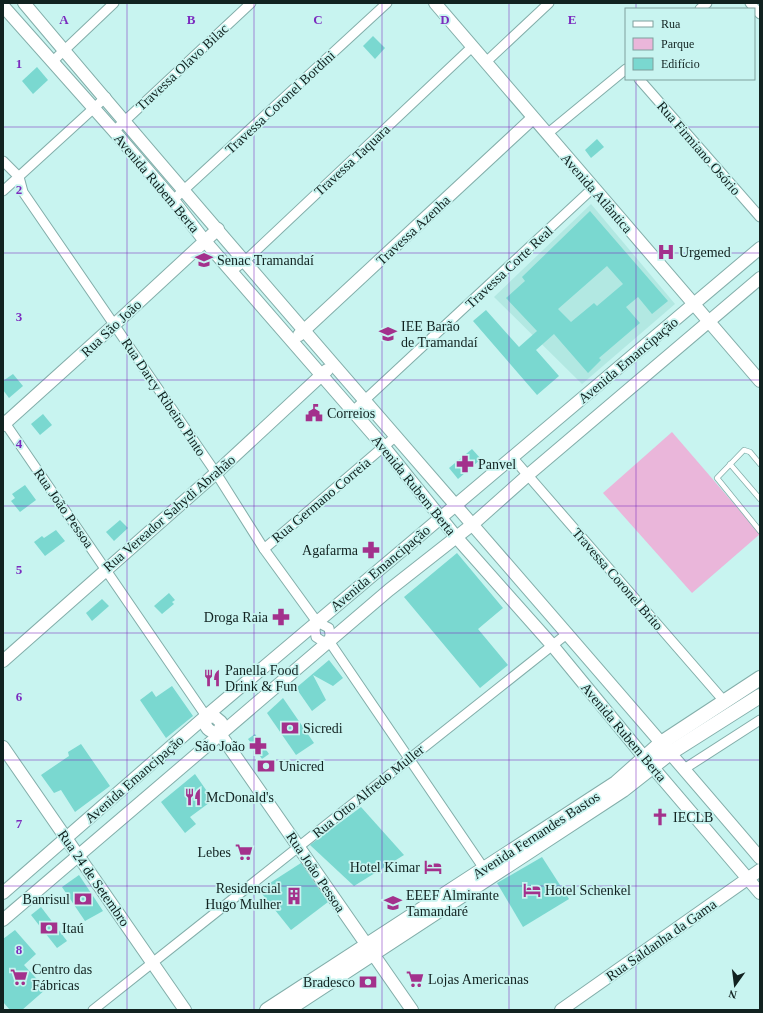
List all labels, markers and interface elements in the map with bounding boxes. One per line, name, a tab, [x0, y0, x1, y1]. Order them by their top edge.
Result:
legend	[625, 8, 755, 80]
text: A	[59, 12, 69, 27]
text: C	[313, 12, 323, 27]
text: D	[440, 12, 450, 27]
text: E	[568, 12, 576, 27]
text: Rua	[661, 17, 681, 31]
street label: Travessa Olavo Bilac	[132, 20, 232, 114]
text: Parque	[661, 37, 694, 51]
street label: Travessa Coronel Bordini	[223, 48, 338, 157]
text: 1	[16, 56, 22, 71]
text: Edifício	[661, 57, 700, 71]
street label: Rua Firmiano Osório	[654, 99, 743, 198]
street label: Travessa Taquara	[312, 121, 394, 199]
street label: Avenida Rubem Berta	[111, 131, 203, 236]
street label: Avenida Atlântica	[558, 151, 636, 237]
text: 2	[16, 182, 22, 197]
street label: Travessa Azenha	[374, 192, 454, 268]
street label: Travessa Corte Real	[463, 223, 556, 311]
hospital icon: Urgemed	[656, 242, 676, 262]
place label: Urgemed	[679, 245, 731, 260]
school or university icon: Senac Tramandaí	[194, 250, 214, 270]
place label: Senac Tramandaí	[217, 253, 314, 268]
street label: Rua São João	[78, 297, 144, 360]
text: 3	[16, 309, 23, 324]
street label: Avenida Emancipação	[576, 314, 681, 406]
place label: IEE Barão de Tramandaí	[401, 319, 478, 350]
school or university icon: IEE Barão de Tramandaí	[378, 324, 398, 344]
street label: Rua Darcy Ribeiro Pinto	[119, 336, 209, 459]
public building icon: Correios	[304, 403, 324, 423]
place label: Correios	[327, 406, 375, 421]
street label: Avenida Rubem Berta	[369, 432, 459, 539]
text: 4	[16, 436, 23, 451]
street label: Rua Vereador Sahydi Abrahão	[100, 452, 238, 575]
street label: Rua Germano Correia	[269, 454, 374, 546]
pharmacy icon: Panvel	[455, 454, 475, 474]
place label: Panvel	[478, 457, 516, 472]
street label: Rua João Pessoa	[31, 466, 97, 551]
street label: Avenida Emancipação	[328, 522, 433, 614]
street label: Travessa Coronel Brito	[569, 525, 666, 633]
pharmacy icon: Agafarma	[361, 540, 381, 560]
place label: Agafarma	[302, 543, 359, 558]
text: 5	[16, 562, 23, 577]
pharmacy icon: Droga Raia	[271, 607, 291, 627]
place label: Droga Raia	[204, 610, 269, 625]
place label: Panella Food Drink & Fun	[225, 663, 299, 694]
restaurant icon: Panella Food Drink & Fun	[202, 668, 222, 688]
street label: Avenida Rubem Berta	[578, 680, 670, 785]
text: 6	[16, 689, 23, 704]
bank icon: Sicredi	[280, 718, 300, 738]
place label: Sicredi	[303, 721, 343, 736]
street label: Avenida Emancipação	[82, 733, 187, 826]
pharmacy icon: São João	[248, 736, 268, 756]
place label: São João	[195, 739, 245, 754]
street label: Rua Otto Alfredo Muller	[310, 742, 427, 841]
bank icon: Unicred	[256, 756, 276, 776]
place label: Unicred	[279, 759, 324, 774]
restaurant icon: McDonald's	[183, 787, 203, 807]
street label: Avenida Fernandes Bastos	[470, 789, 603, 882]
place label: McDonald's	[206, 790, 274, 805]
church icon: IECLB	[650, 807, 670, 827]
place label: IECLB	[673, 810, 713, 825]
text: 7	[16, 816, 23, 831]
street label: Rua 24 de Setembro	[55, 827, 132, 929]
street label: Rua João Pessoa	[283, 829, 348, 916]
supermarket icon: Lebes	[234, 842, 254, 862]
place label: Lebes	[198, 845, 231, 860]
hotel icon: Hotel Kimar	[423, 857, 443, 877]
place label: Hotel Kimar	[350, 860, 420, 875]
hotel icon: Hotel Schenkel	[522, 880, 542, 900]
place label: Residencial Hugo Mulher	[205, 881, 281, 912]
place label: Hotel Schenkel	[545, 883, 631, 898]
building icon: Residencial Hugo Mulher	[284, 886, 304, 906]
place label: EEEF Almirante Tamandaré	[406, 888, 499, 919]
bank icon: Banrisul	[73, 889, 93, 909]
place label: Banrisul	[23, 892, 70, 907]
school or university icon: EEEF Almirante Tamandaré	[383, 893, 403, 913]
street label: Rua Saldanha da Gama	[603, 896, 720, 984]
bank icon: Itaú	[39, 918, 59, 938]
place label: Itaú	[62, 921, 84, 936]
text: 8	[16, 942, 23, 957]
place label: Centro das Fábricas	[32, 962, 92, 993]
north arrow	[715, 965, 755, 1005]
supermarket icon: Centro das Fábricas	[9, 967, 29, 987]
supermarket icon: Lojas Americanas	[405, 969, 425, 989]
bank icon: Bradesco	[358, 972, 378, 992]
place label: Lojas Americanas	[428, 972, 529, 987]
place label: Bradesco	[303, 975, 355, 990]
text: N	[727, 988, 738, 1001]

